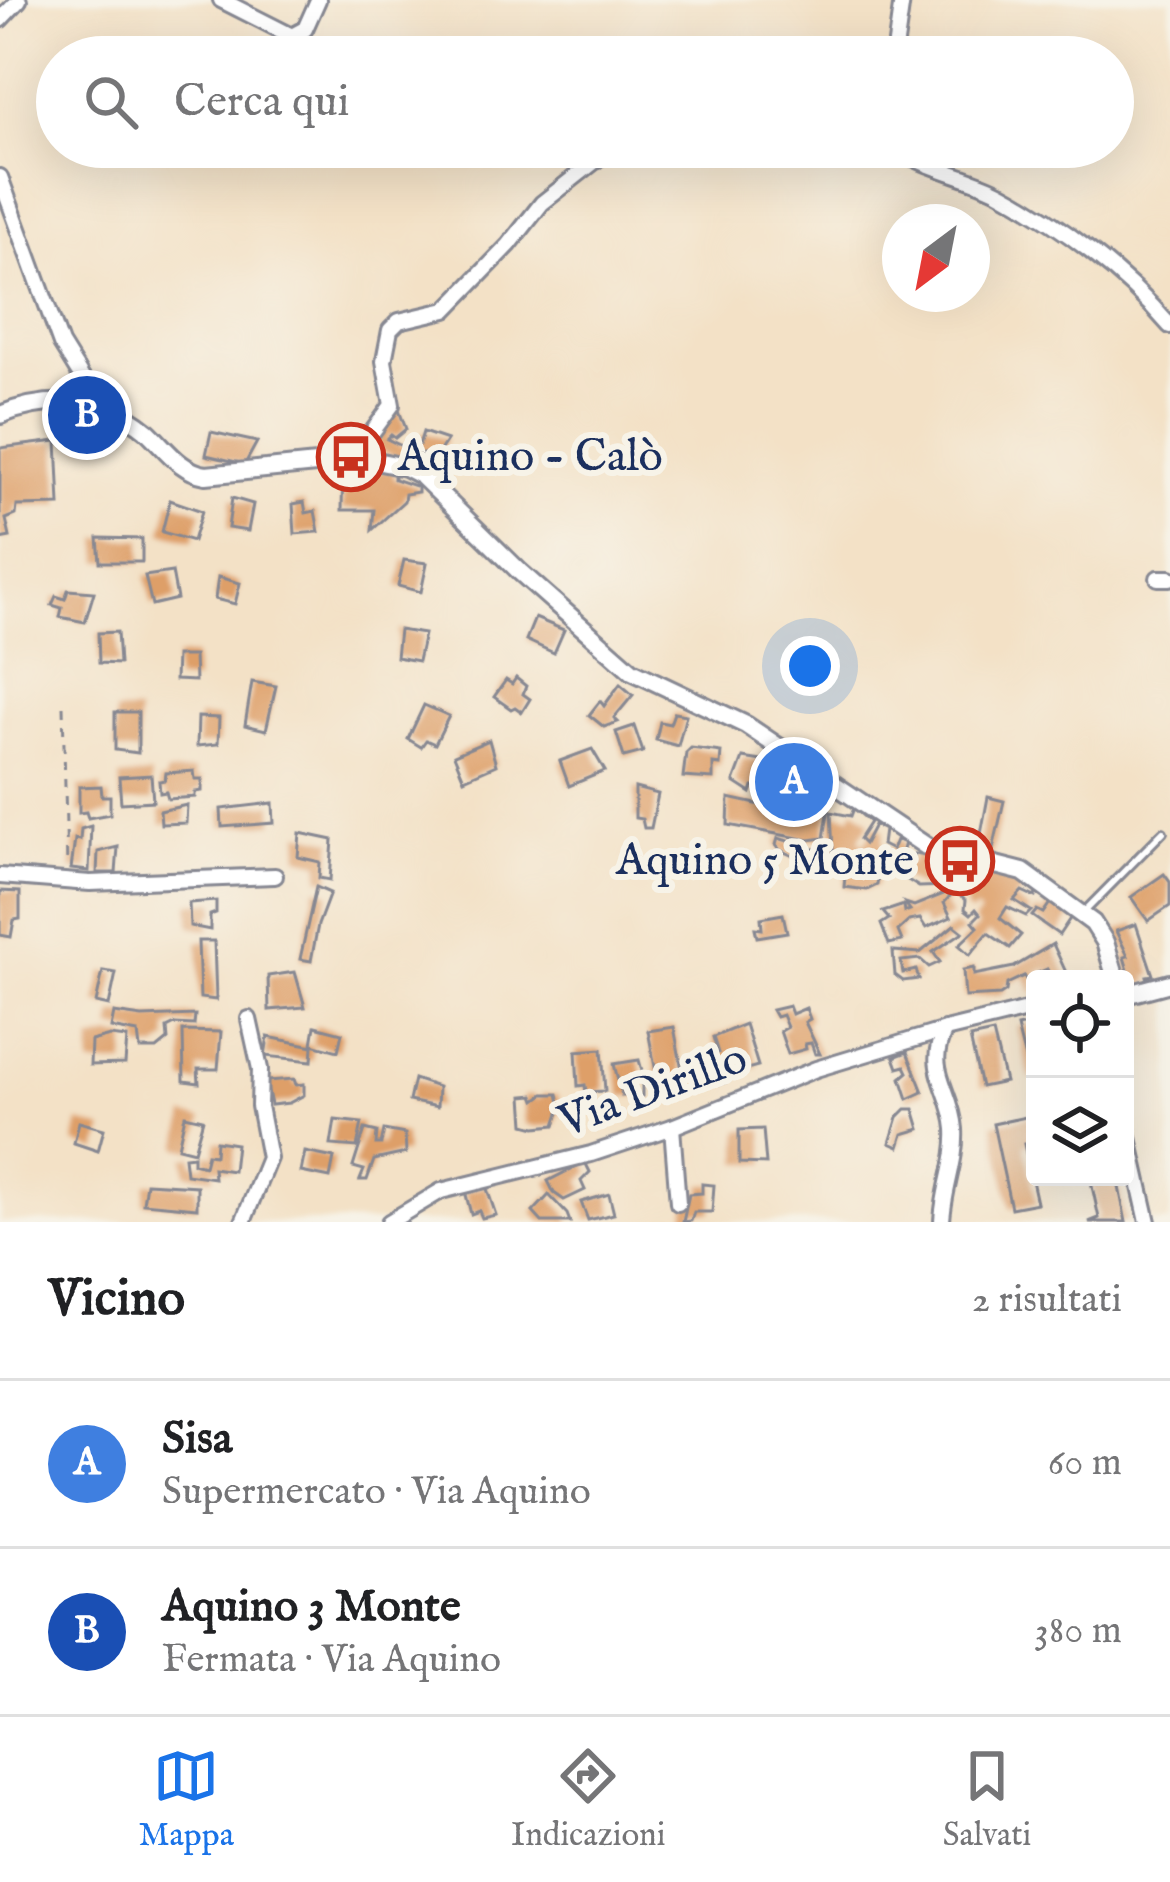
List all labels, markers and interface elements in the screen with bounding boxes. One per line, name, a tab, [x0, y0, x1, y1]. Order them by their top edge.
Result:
search box	[36, 36, 1134, 168]
icon: search	[78, 69, 144, 135]
text: Cerca qui	[174, 74, 350, 131]
north arrow	[882, 204, 990, 312]
pin: B	[48, 370, 126, 460]
bus stop icon: Aquino - Calò	[316, 422, 386, 492]
place label: Aquino - Calò	[397, 429, 663, 486]
your location	[780, 636, 840, 696]
pin: A	[755, 737, 833, 827]
bus stop icon: Aquino 5 Monte	[925, 826, 995, 896]
place label: Aquino 5 Monte	[615, 833, 914, 890]
map controls	[1026, 970, 1134, 1186]
button: locate	[1026, 970, 1134, 1078]
street label: Via Dirillo	[550, 1031, 755, 1152]
button: layers	[1026, 1078, 1134, 1186]
text: Vicino	[48, 1268, 185, 1333]
text: 2 risultati	[972, 1276, 1122, 1325]
text: Sisa	[162, 1411, 232, 1468]
text: A	[74, 1439, 100, 1488]
text: 60 m	[1048, 1439, 1122, 1488]
text: Supermercato · Via Aquino	[162, 1468, 591, 1517]
text: Aquino 3 Monte	[162, 1579, 461, 1636]
text: B	[74, 1607, 100, 1656]
text: 380 m	[1034, 1607, 1122, 1656]
text: Fermata · Via Aquino	[162, 1636, 501, 1685]
tab: Mappa	[139, 1743, 234, 1857]
tab: Indicazioni	[511, 1743, 666, 1857]
tab: Salvati	[943, 1743, 1031, 1857]

